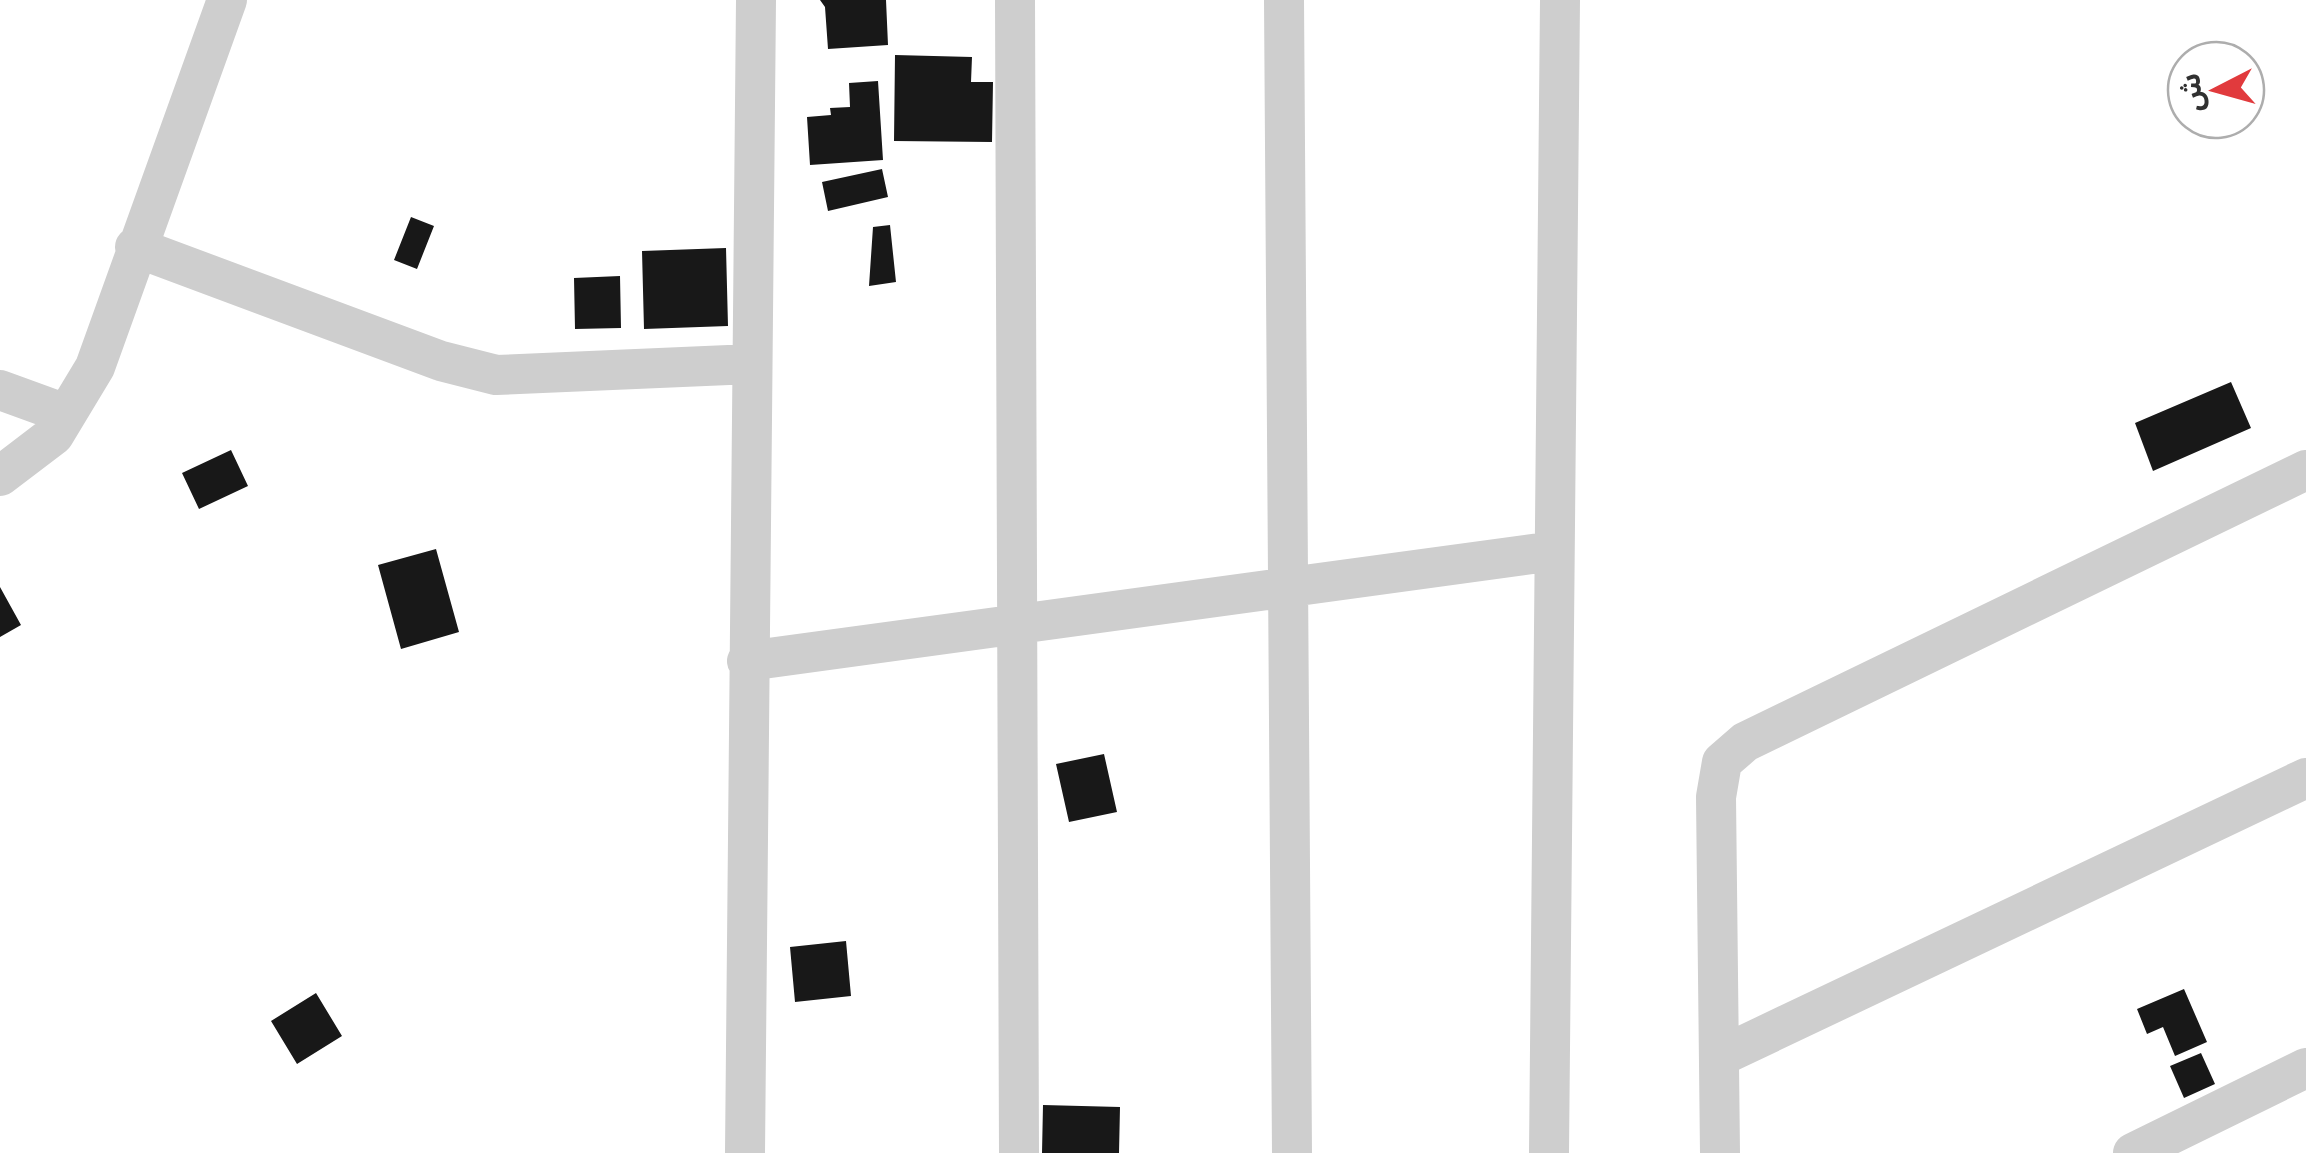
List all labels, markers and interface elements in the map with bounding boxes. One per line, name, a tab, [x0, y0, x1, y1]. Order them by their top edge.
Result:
north arrow	[2166, 40, 2266, 140]
text: ش	[2174, 71, 2214, 113]

